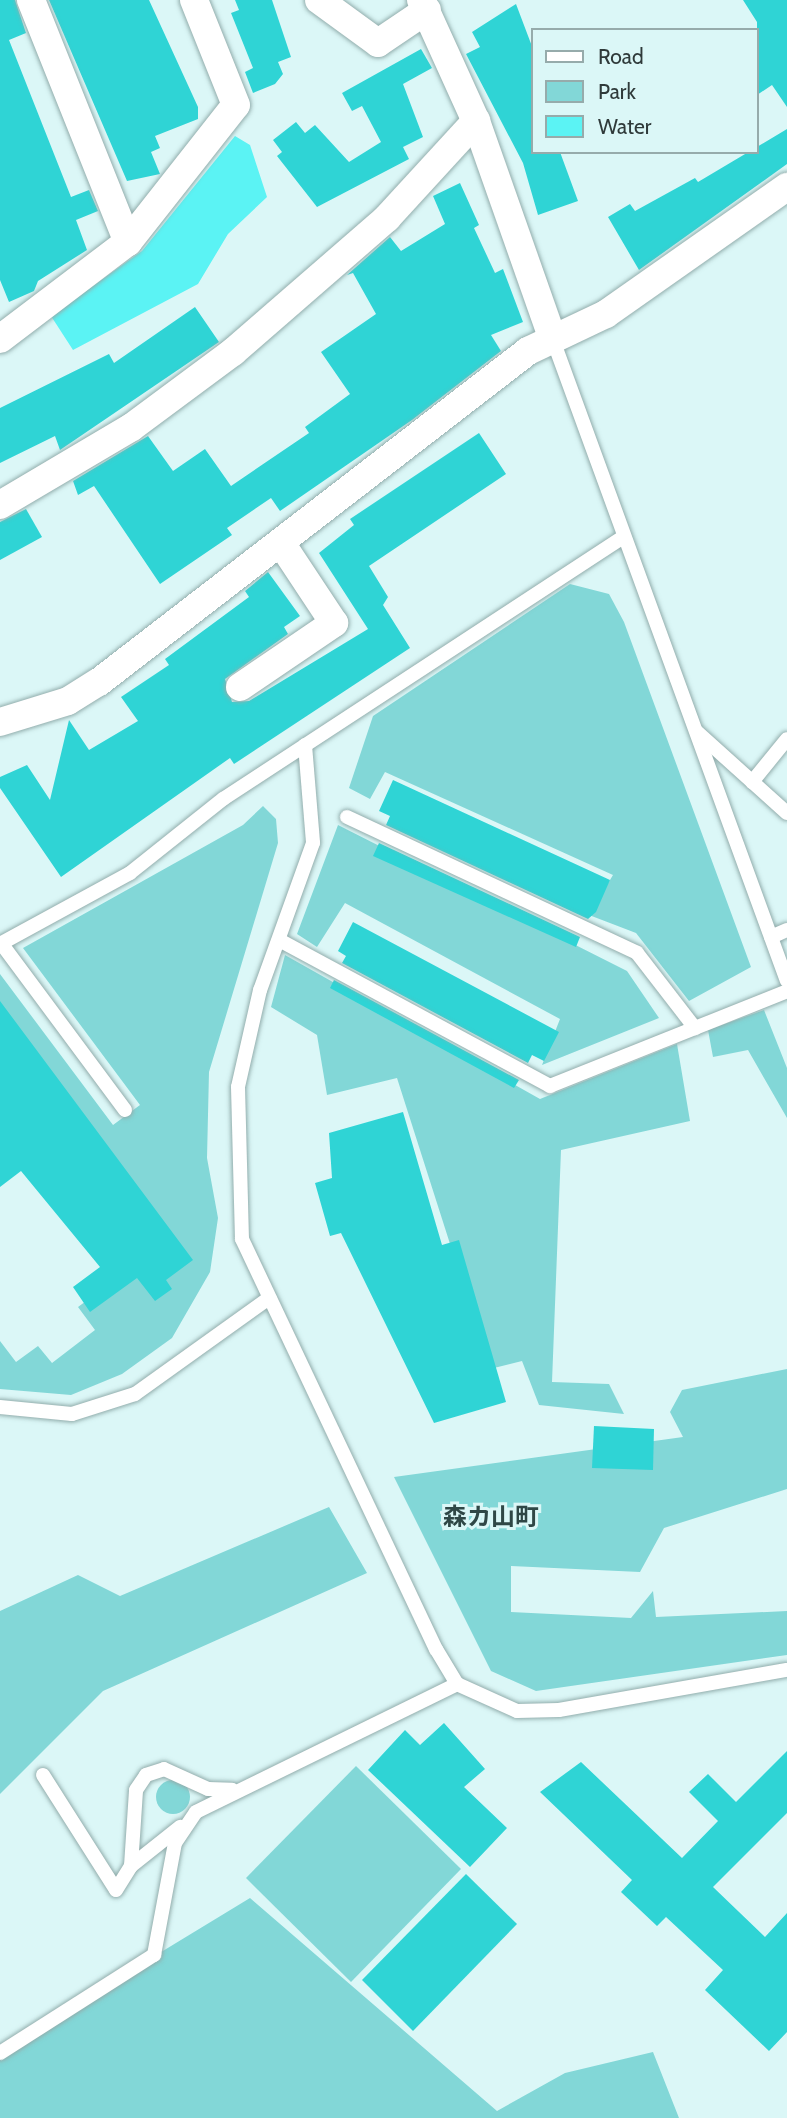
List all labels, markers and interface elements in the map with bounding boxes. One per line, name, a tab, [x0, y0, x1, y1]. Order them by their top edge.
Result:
legend	[532, 28, 759, 154]
text: Road	[598, 44, 644, 69]
text: Park	[598, 79, 636, 104]
text: Water	[598, 114, 651, 139]
district label: 森カ山町	[443, 1503, 539, 1531]

